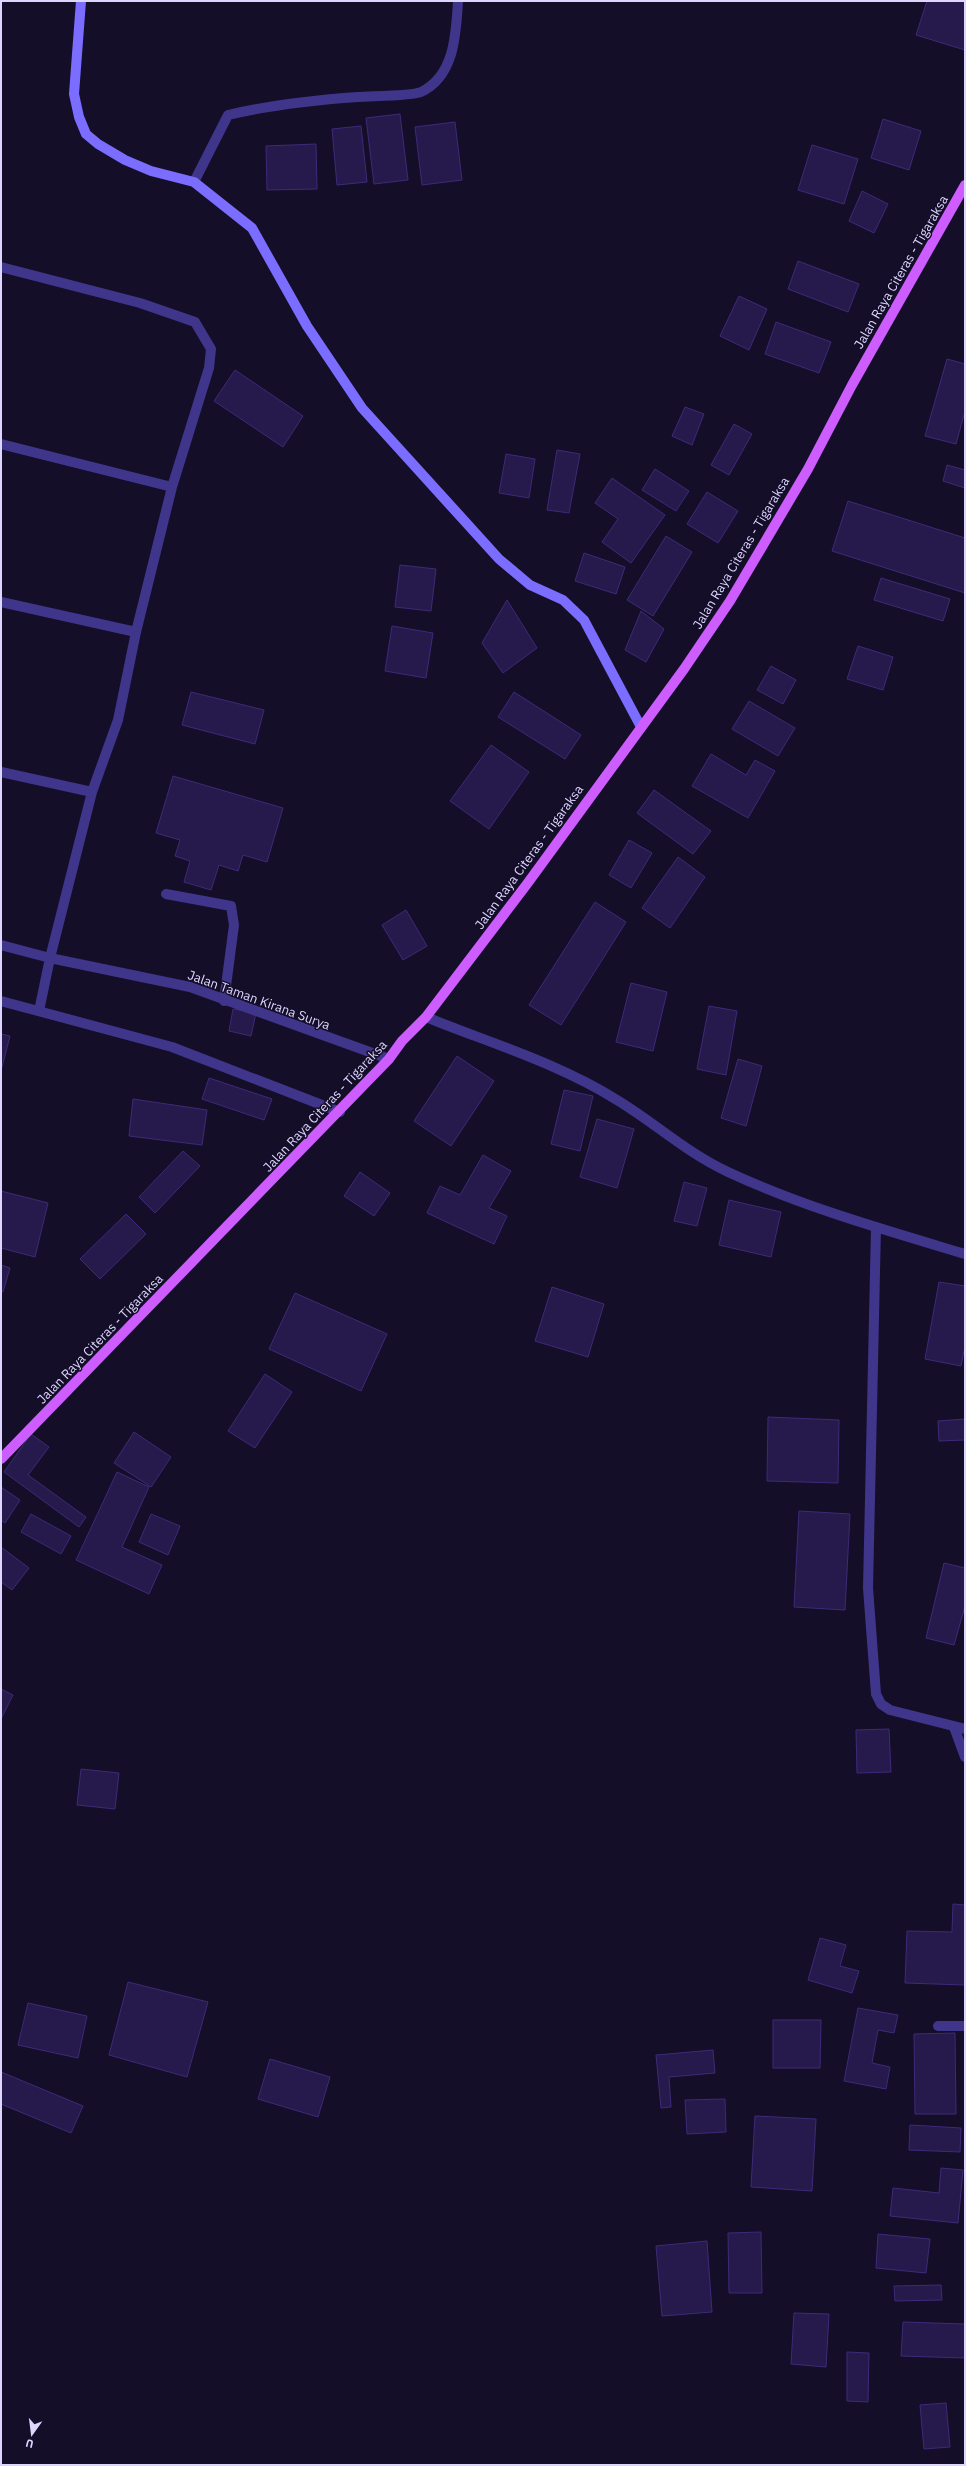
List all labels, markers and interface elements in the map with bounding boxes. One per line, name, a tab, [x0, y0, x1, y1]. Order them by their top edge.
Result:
street label: Jalan Raya Citeras - Tigaraksa	[850, 192, 952, 352]
street label: Jalan Raya Citeras - Tigaraksa	[689, 474, 793, 632]
street label: Jalan Raya Citeras - Tigaraksa	[471, 781, 587, 932]
street label: Jalan Taman Kirana Surya	[185, 966, 333, 1034]
street label: Jalan Raya Citeras - Tigaraksa	[259, 1036, 391, 1176]
street label: Jalan Raya Citeras - Tigaraksa	[33, 1270, 167, 1408]
north arrow	[12, 2414, 52, 2454]
text: U	[24, 2436, 35, 2451]

